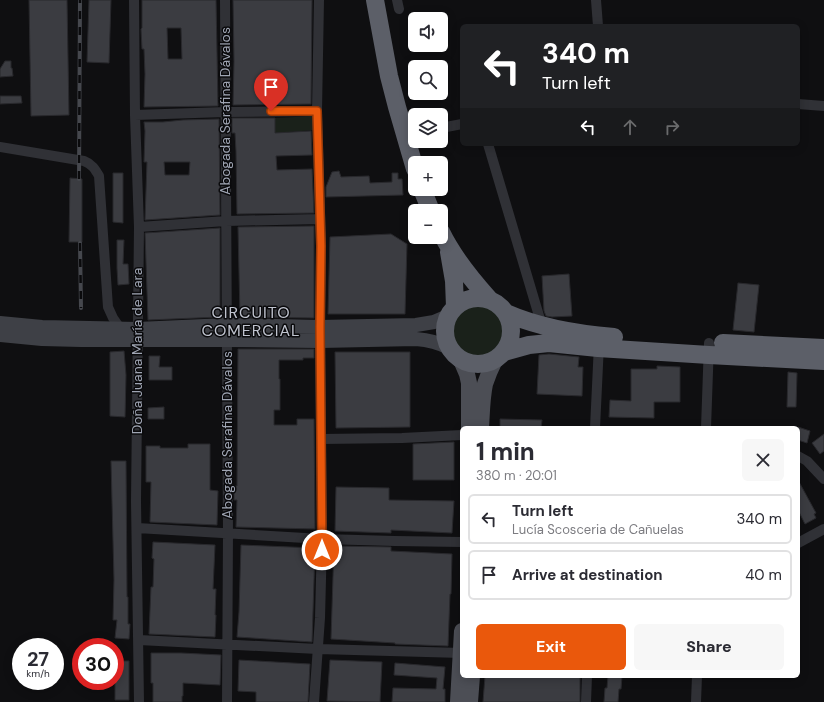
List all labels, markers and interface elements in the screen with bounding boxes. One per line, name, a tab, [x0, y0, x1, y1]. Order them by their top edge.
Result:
map controls	[408, 12, 448, 244]
button: sound	[408, 12, 448, 52]
street label: Abogada Serafina Dávalos	[216, 27, 234, 195]
text: 340 m	[542, 35, 630, 72]
icon: left	[476, 40, 528, 92]
button: search	[408, 60, 448, 100]
pin	[254, 70, 288, 111]
text: Turn left	[542, 71, 611, 95]
icon: arrive	[260, 76, 282, 98]
button: layers	[408, 108, 448, 148]
icon: left	[577, 116, 599, 138]
icon: ahead	[619, 116, 641, 138]
icon: right	[661, 116, 683, 138]
button: +	[408, 156, 448, 196]
button: −	[408, 204, 448, 244]
street label: Doña Juana María de Lara	[128, 268, 146, 434]
district label: CIRCUITO COMERCIAL	[201, 302, 301, 341]
street label: Abogada Serafina Dávalos	[218, 351, 236, 519]
text: 1 min	[476, 436, 535, 467]
button: close	[742, 439, 784, 481]
text: 380 m · 20:01	[476, 467, 557, 484]
text: Turn left	[512, 501, 573, 521]
icon: left	[478, 508, 500, 530]
text: 340 m	[736, 509, 782, 529]
text: Lucía Scosceria de Cañuelas	[512, 521, 684, 538]
position arrow	[301, 529, 343, 571]
icon: arrive	[478, 564, 500, 586]
text: Arrive at destination	[512, 565, 663, 585]
text: 40 m	[745, 565, 782, 585]
button: Exit	[476, 624, 626, 670]
button: Share	[634, 624, 784, 670]
speed limit sign: 30	[72, 638, 124, 690]
text: 27	[27, 646, 49, 672]
text: km/h	[26, 667, 50, 680]

